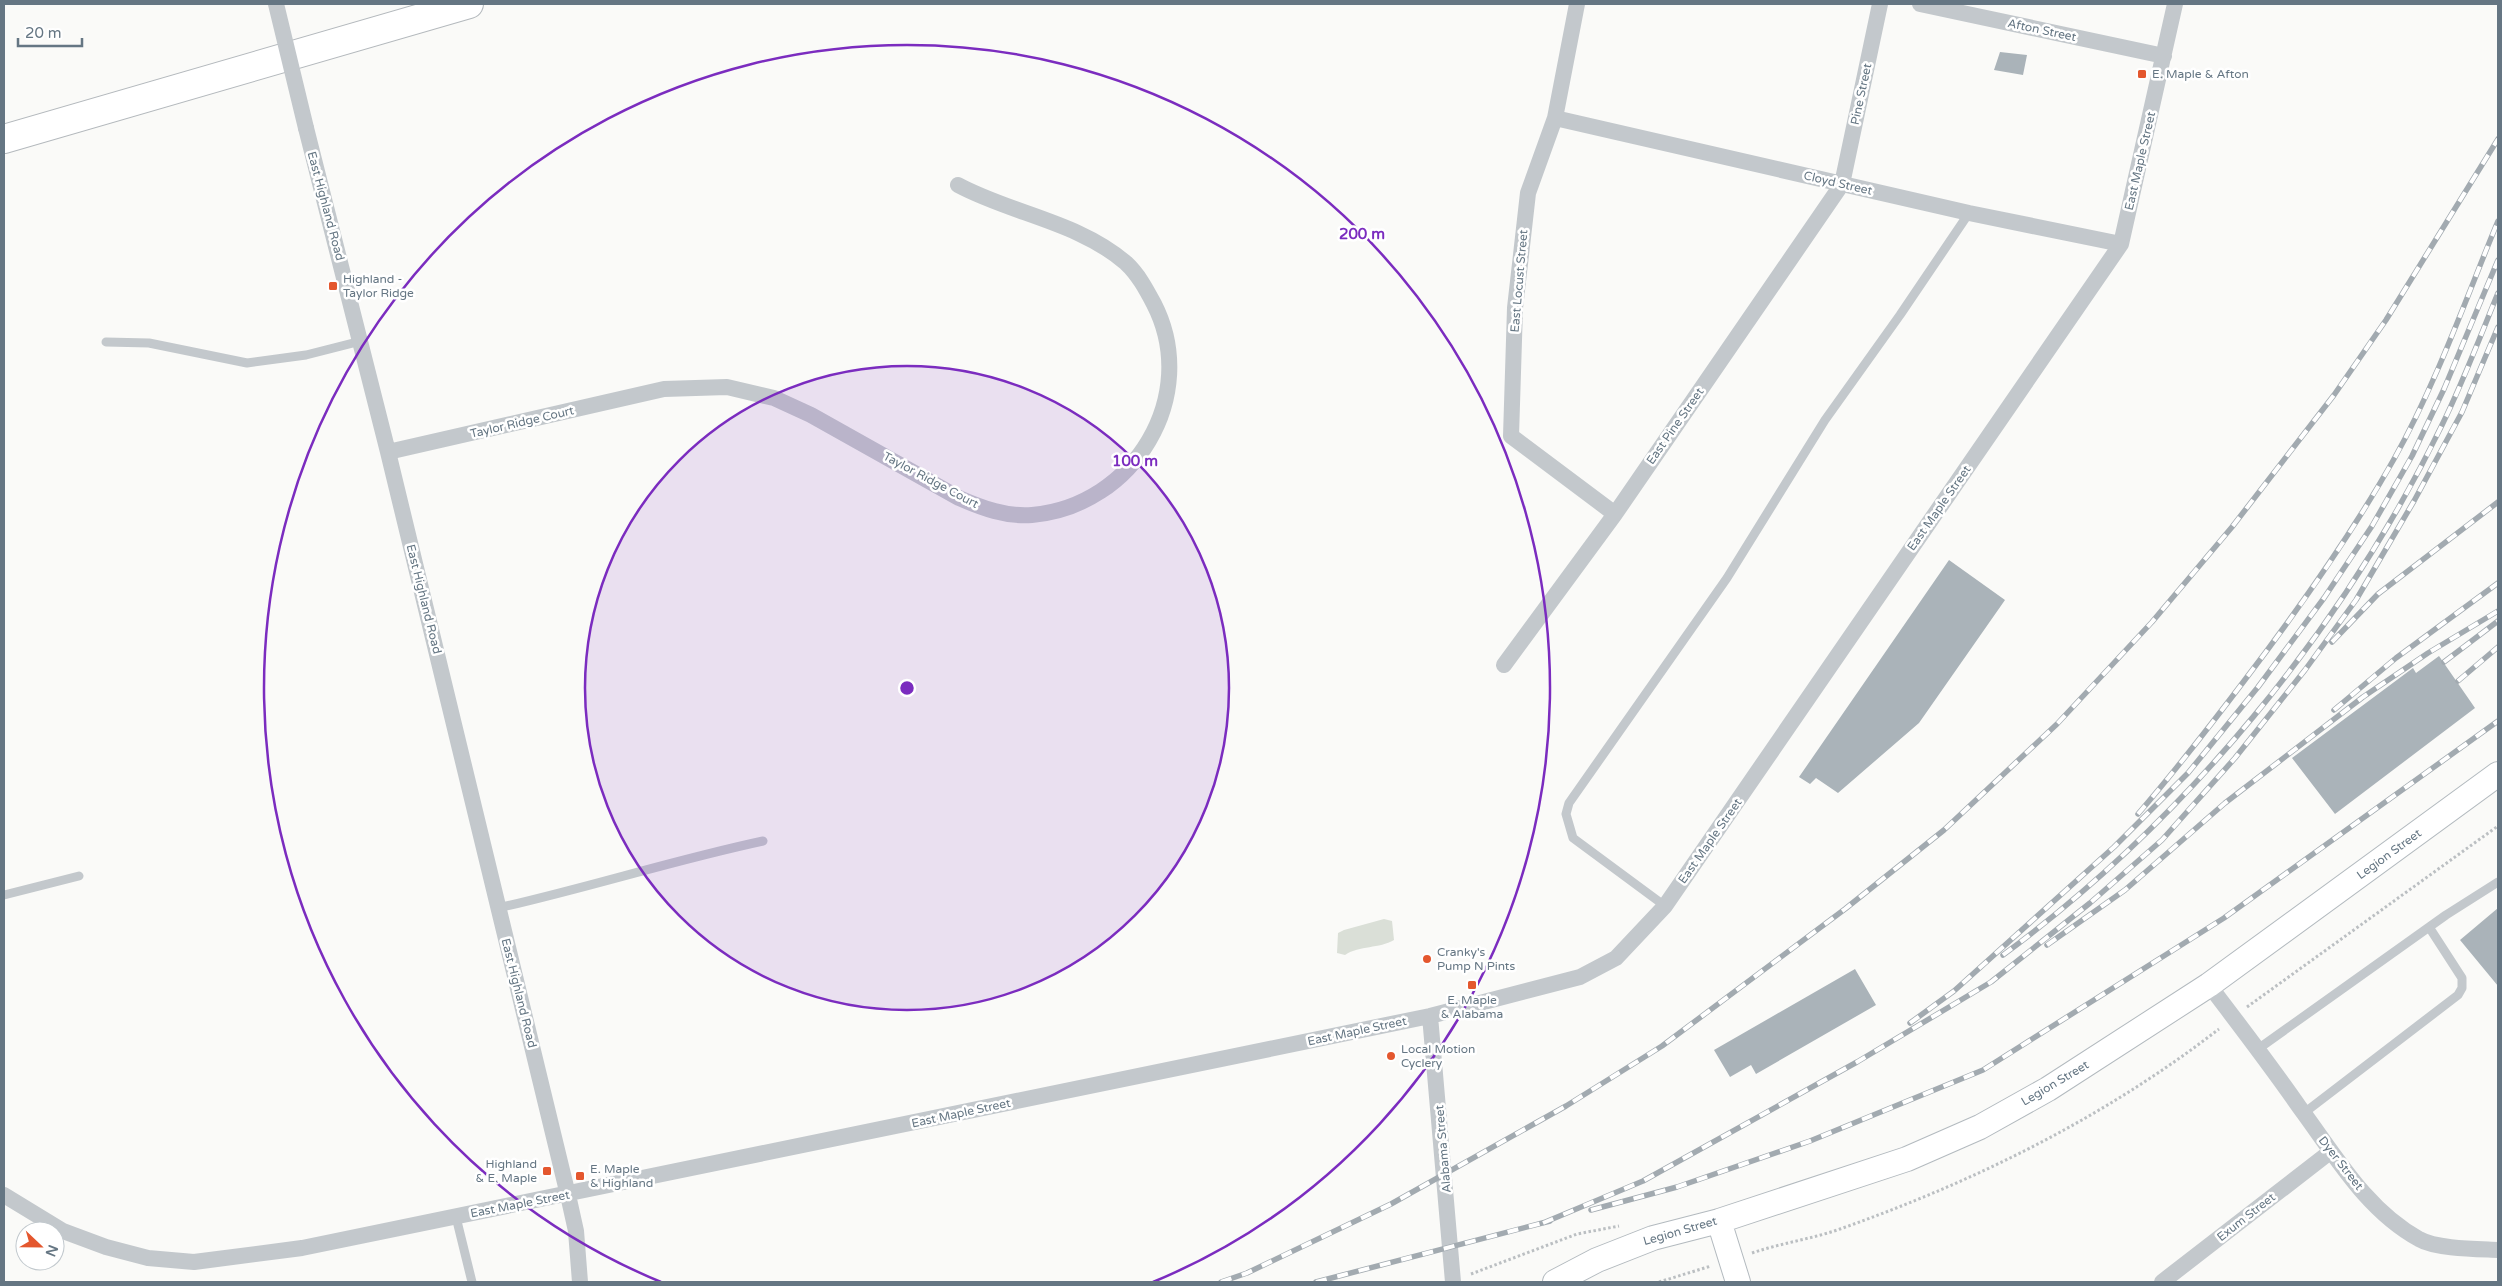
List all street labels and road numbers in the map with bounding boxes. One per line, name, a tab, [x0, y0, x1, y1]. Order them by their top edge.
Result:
street label: Afton Street	[2006, 16, 2078, 44]
street label: Pine Street	[1848, 62, 1874, 126]
street label: East Maple Street	[2122, 110, 2158, 212]
street label: East Highland Road	[305, 150, 347, 262]
street label: Cloyd Street	[1802, 168, 1874, 198]
street label: East Locust Street	[1508, 228, 1531, 333]
street label: East Pine Street	[1643, 385, 1707, 467]
street label: Taylor Ridge Court	[469, 403, 576, 441]
street label: Taylor Ridge Court	[881, 449, 981, 511]
street label: East Maple Street	[1904, 462, 1974, 553]
street label: East Highland Road	[404, 543, 444, 655]
street label: East Maple Street	[1675, 795, 1745, 886]
street label: Legion Street	[2354, 826, 2424, 882]
street label: East Highland Road	[499, 937, 539, 1049]
street label: East Maple Street	[1306, 1014, 1408, 1048]
street label: Legion Street	[2019, 1057, 2092, 1109]
street label: East Maple Street	[910, 1096, 1012, 1130]
street label: Alabama Street	[1432, 1104, 1454, 1193]
street label: Dyer Street	[2316, 1133, 2367, 1193]
street label: East Maple Street	[469, 1187, 571, 1220]
street label: Exum Street	[2214, 1190, 2278, 1244]
street label: Legion Street	[1641, 1214, 1719, 1248]

